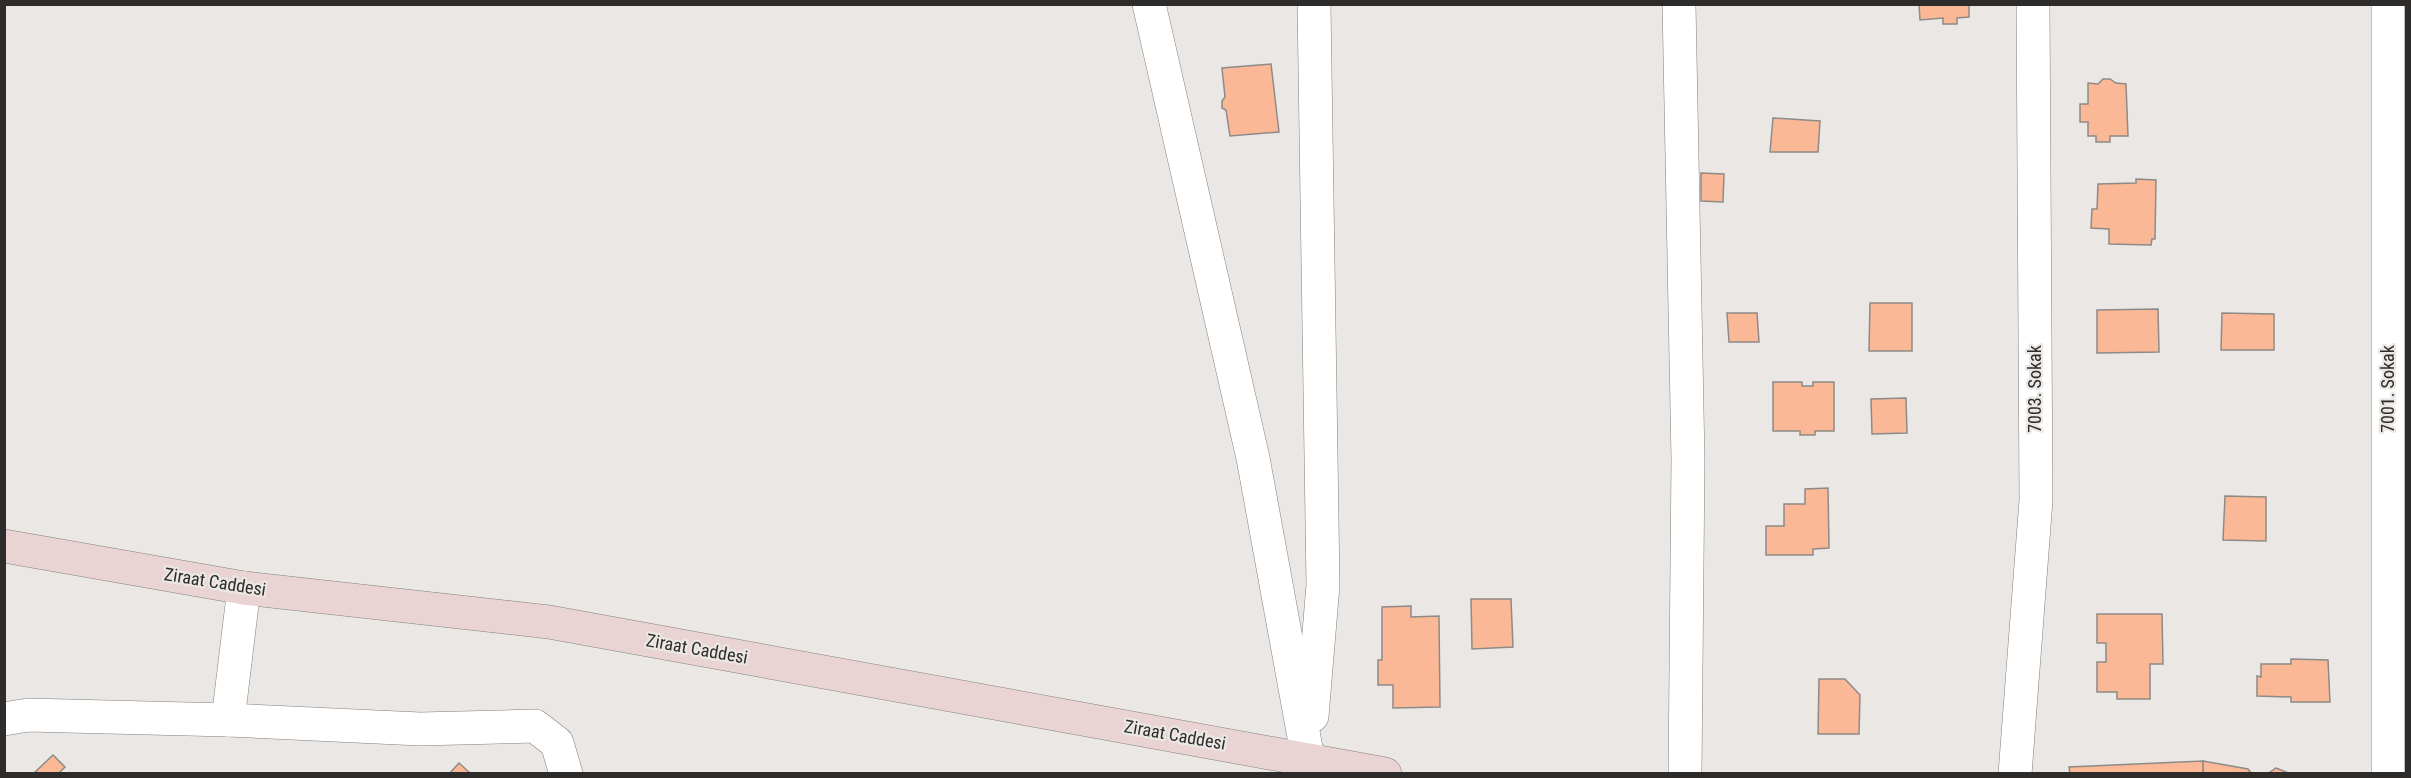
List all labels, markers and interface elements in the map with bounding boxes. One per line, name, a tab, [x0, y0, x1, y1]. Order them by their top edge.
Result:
street label: 7003. Sokak	[2024, 345, 2045, 433]
street label: 7001. Sokak	[2377, 345, 2398, 433]
street label: Ziraat Caddesi	[163, 563, 268, 600]
street label: Ziraat Caddesi	[645, 629, 750, 668]
street label: Ziraat Caddesi	[1123, 715, 1228, 754]

